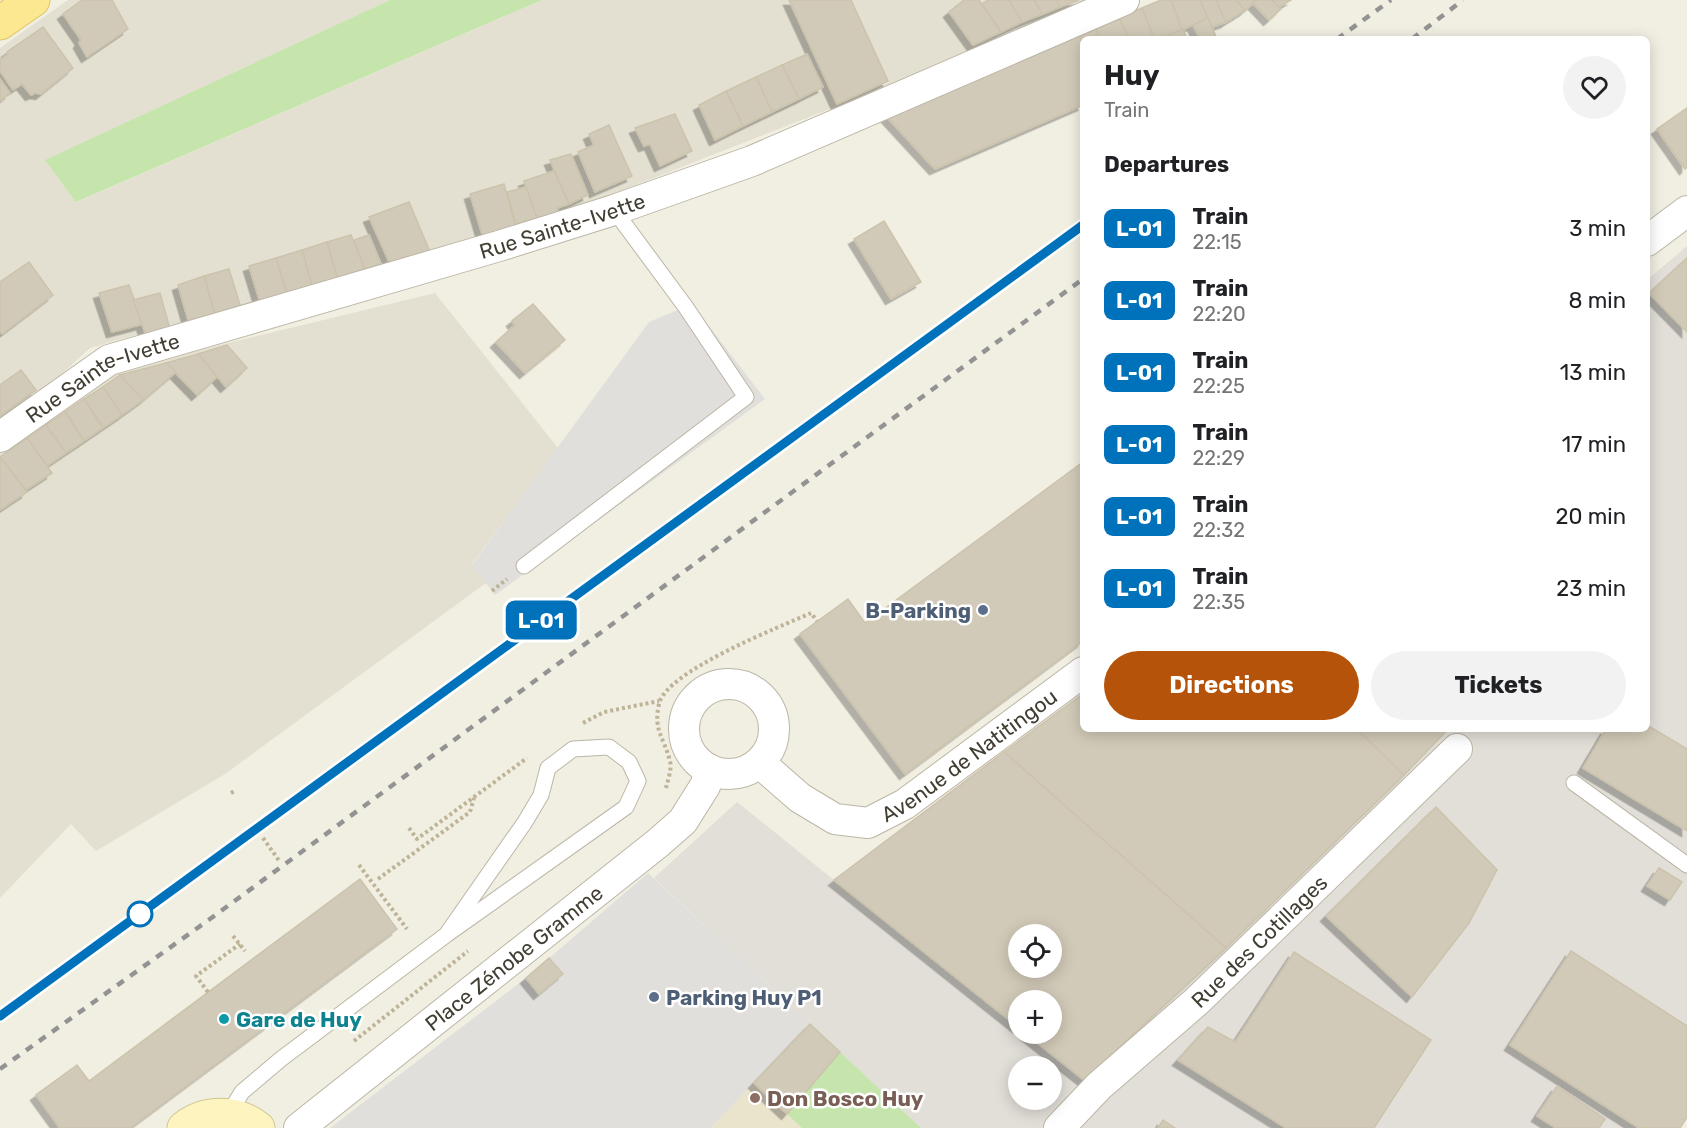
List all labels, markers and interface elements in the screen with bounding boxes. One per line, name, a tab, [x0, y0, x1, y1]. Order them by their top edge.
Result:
button: heart	[1563, 56, 1626, 119]
text: Huy	[1104, 59, 1160, 92]
text: Train	[1104, 98, 1149, 122]
text: Departures	[1104, 151, 1229, 178]
street label: Rue Sainte-Ivette	[476, 188, 648, 264]
text: Train	[1193, 203, 1248, 230]
text: 3 min	[1569, 215, 1626, 242]
text: L-01	[1116, 216, 1163, 241]
text: 22:15	[1193, 230, 1242, 254]
text: Train	[1193, 275, 1248, 302]
text: 8 min	[1568, 287, 1626, 314]
text: L-01	[1116, 288, 1163, 313]
text: 22:20	[1193, 302, 1246, 326]
street label: Rue Sainte-Ivette	[20, 328, 182, 428]
text: Train	[1193, 347, 1248, 374]
text: 13 min	[1560, 359, 1626, 386]
text: L-01	[1116, 360, 1163, 385]
text: 22:25	[1193, 374, 1245, 398]
text: Train	[1193, 419, 1248, 446]
text: 17 min	[1562, 431, 1626, 458]
text: L-01	[1116, 432, 1163, 457]
text: 22:29	[1193, 446, 1245, 470]
text: Train	[1193, 491, 1248, 518]
text: 20 min	[1556, 503, 1626, 530]
text: L-01	[1116, 504, 1163, 529]
text: 22:32	[1193, 518, 1245, 542]
text: Train	[1193, 563, 1248, 590]
text: 23 min	[1556, 575, 1626, 602]
text: L-01	[1116, 576, 1163, 601]
text: 22:35	[1193, 590, 1245, 614]
place label: B-Parking	[865, 598, 971, 623]
line badge: L-01	[499, 600, 583, 640]
marker: B-Parking	[976, 603, 990, 617]
text: L-01	[518, 608, 564, 633]
button: Directions	[1104, 651, 1359, 720]
button: Tickets	[1371, 651, 1626, 720]
street label: Avenue de Natitingou	[877, 683, 1062, 827]
street label: Rue des Cotillages	[1186, 869, 1332, 1012]
street label: Place Zénobe Gramme	[420, 880, 607, 1036]
unlabelled marker	[127, 901, 153, 927]
map controls	[1008, 924, 1062, 1110]
button: locate	[1008, 924, 1062, 978]
place label: Parking Huy P1	[666, 985, 822, 1010]
marker: Parking Huy P1	[647, 990, 661, 1004]
button: +	[1008, 990, 1062, 1044]
place label: Gare de Huy	[236, 1007, 362, 1032]
marker: Gare de Huy	[217, 1012, 231, 1026]
button: −	[1008, 1056, 1062, 1110]
place label: Don Bosco Huy	[767, 1086, 924, 1111]
marker: Don Bosco Huy	[748, 1091, 762, 1105]

